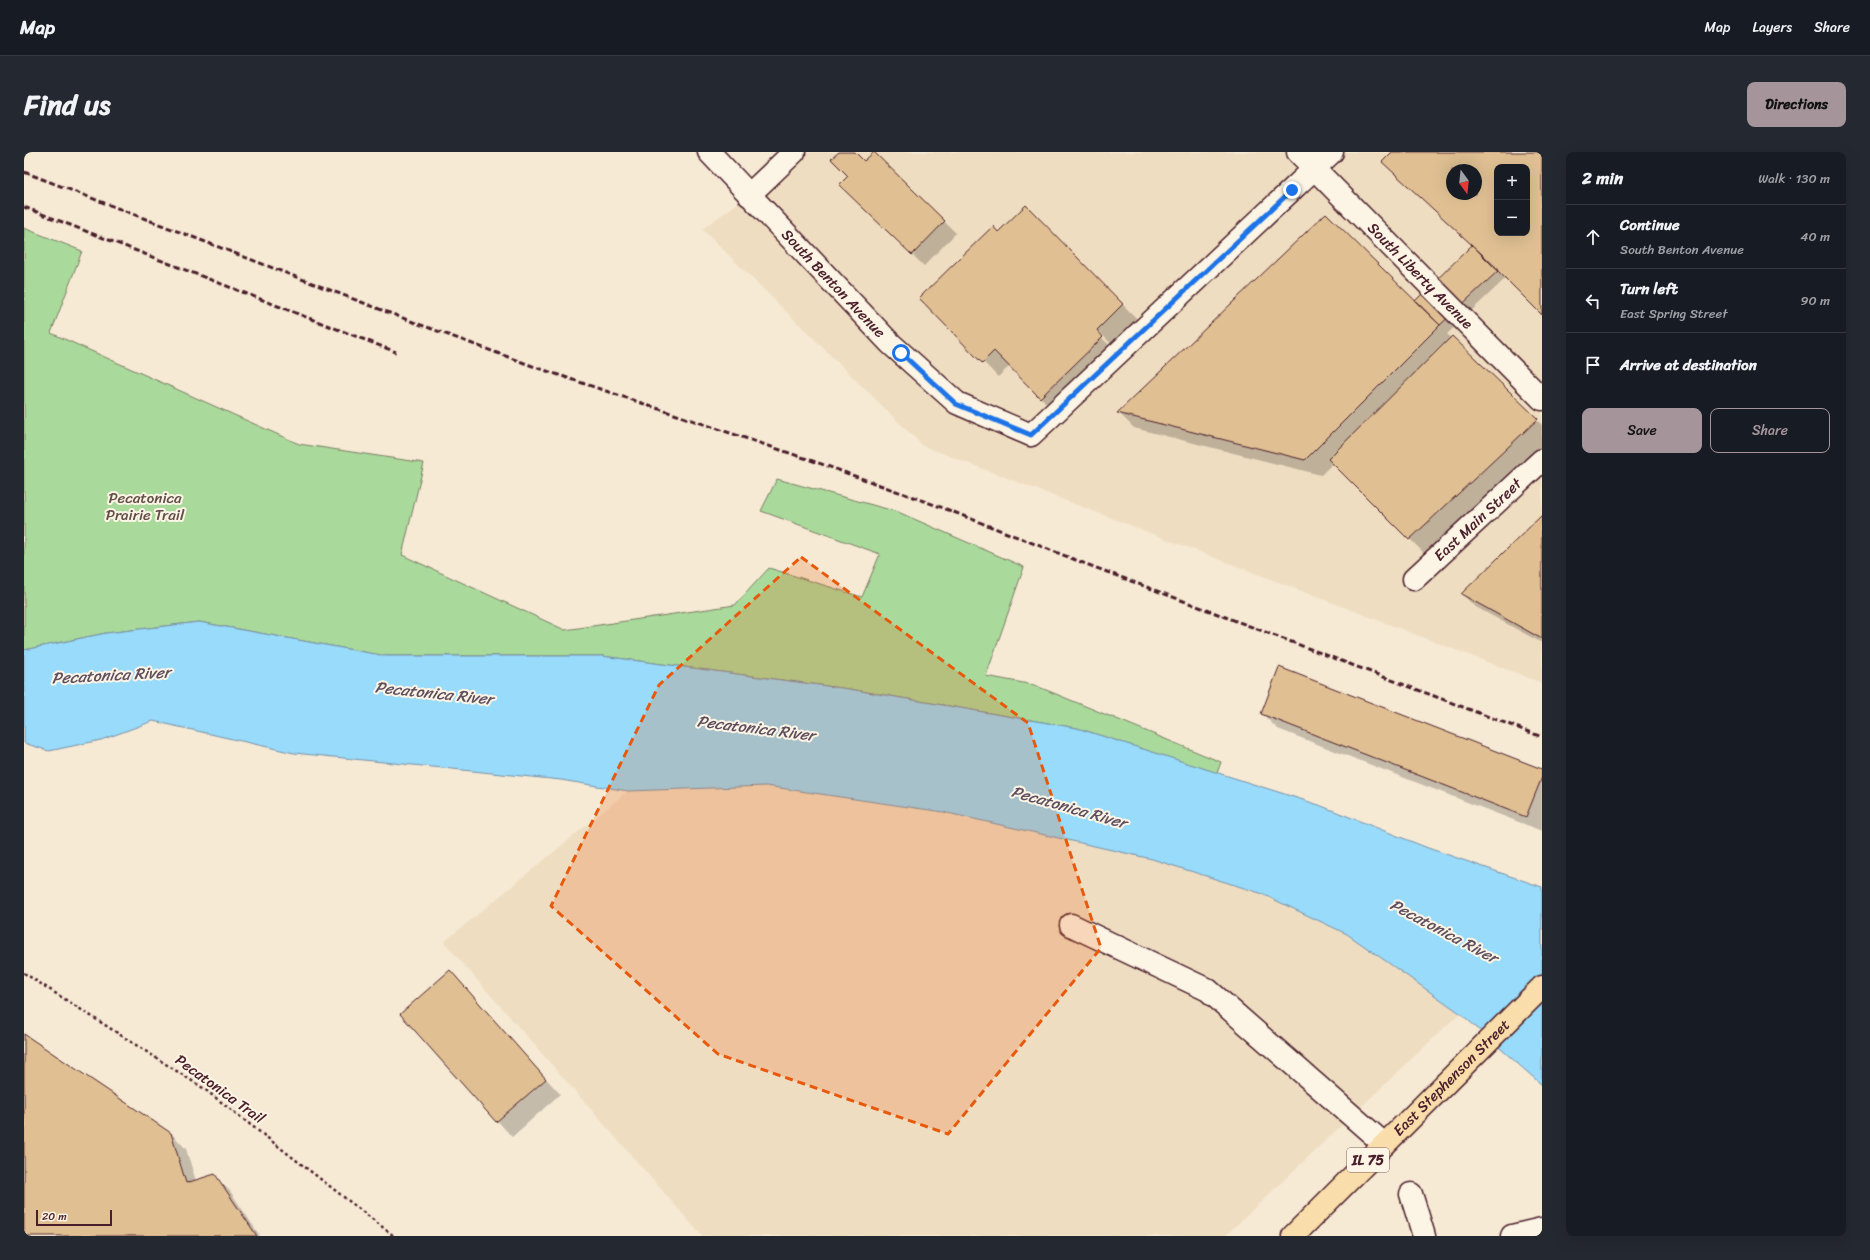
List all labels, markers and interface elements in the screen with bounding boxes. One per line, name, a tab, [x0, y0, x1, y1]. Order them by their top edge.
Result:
text: Map	[20, 11, 55, 44]
text: Map	[1705, 15, 1730, 40]
text: Layers	[1752, 15, 1792, 40]
text: Share	[1814, 15, 1850, 40]
text: Find us	[24, 80, 111, 129]
button: Directions	[1747, 82, 1846, 127]
text: 2 min	[1582, 163, 1623, 193]
north arrow	[1446, 164, 1482, 200]
map controls	[1494, 164, 1530, 236]
button: +	[1494, 164, 1530, 200]
text: Walk · 130 m	[1758, 167, 1830, 190]
route end	[1283, 181, 1301, 199]
button: −	[1494, 200, 1530, 236]
text: Continue	[1620, 212, 1680, 238]
street label: South Liberty Avenue	[1361, 216, 1480, 336]
street label: South Benton Avenue	[775, 223, 892, 344]
text: 40 m	[1800, 225, 1830, 248]
icon: ahead	[1582, 226, 1604, 248]
text: South Benton Avenue	[1620, 238, 1744, 261]
text: Turn left	[1620, 276, 1678, 302]
text: 90 m	[1800, 289, 1830, 312]
icon: left	[1582, 290, 1604, 312]
text: East Spring Street	[1620, 302, 1727, 325]
route start	[892, 344, 910, 362]
text: Arrive at destination	[1620, 352, 1757, 378]
icon: arrive	[1582, 354, 1604, 376]
button: Save	[1582, 408, 1702, 453]
button: Share	[1710, 408, 1830, 453]
street label: East Main Street	[1428, 471, 1529, 568]
park label: Pecatonica Prairie Trail	[106, 485, 185, 528]
water label: Pecatonica River	[51, 657, 173, 693]
water label: Pecatonica River	[374, 672, 497, 714]
water label: Pecatonica River	[695, 706, 819, 750]
water label: Pecatonica River	[1008, 777, 1132, 838]
water label: Pecatonica River	[1385, 890, 1505, 973]
street label: East Stephenson Street	[1387, 1012, 1517, 1142]
street label: Pecatonica Trail	[169, 1047, 271, 1131]
road number: IL 75	[1347, 1148, 1389, 1172]
text: 20 m	[42, 1207, 67, 1226]
scale bar	[36, 1208, 112, 1227]

